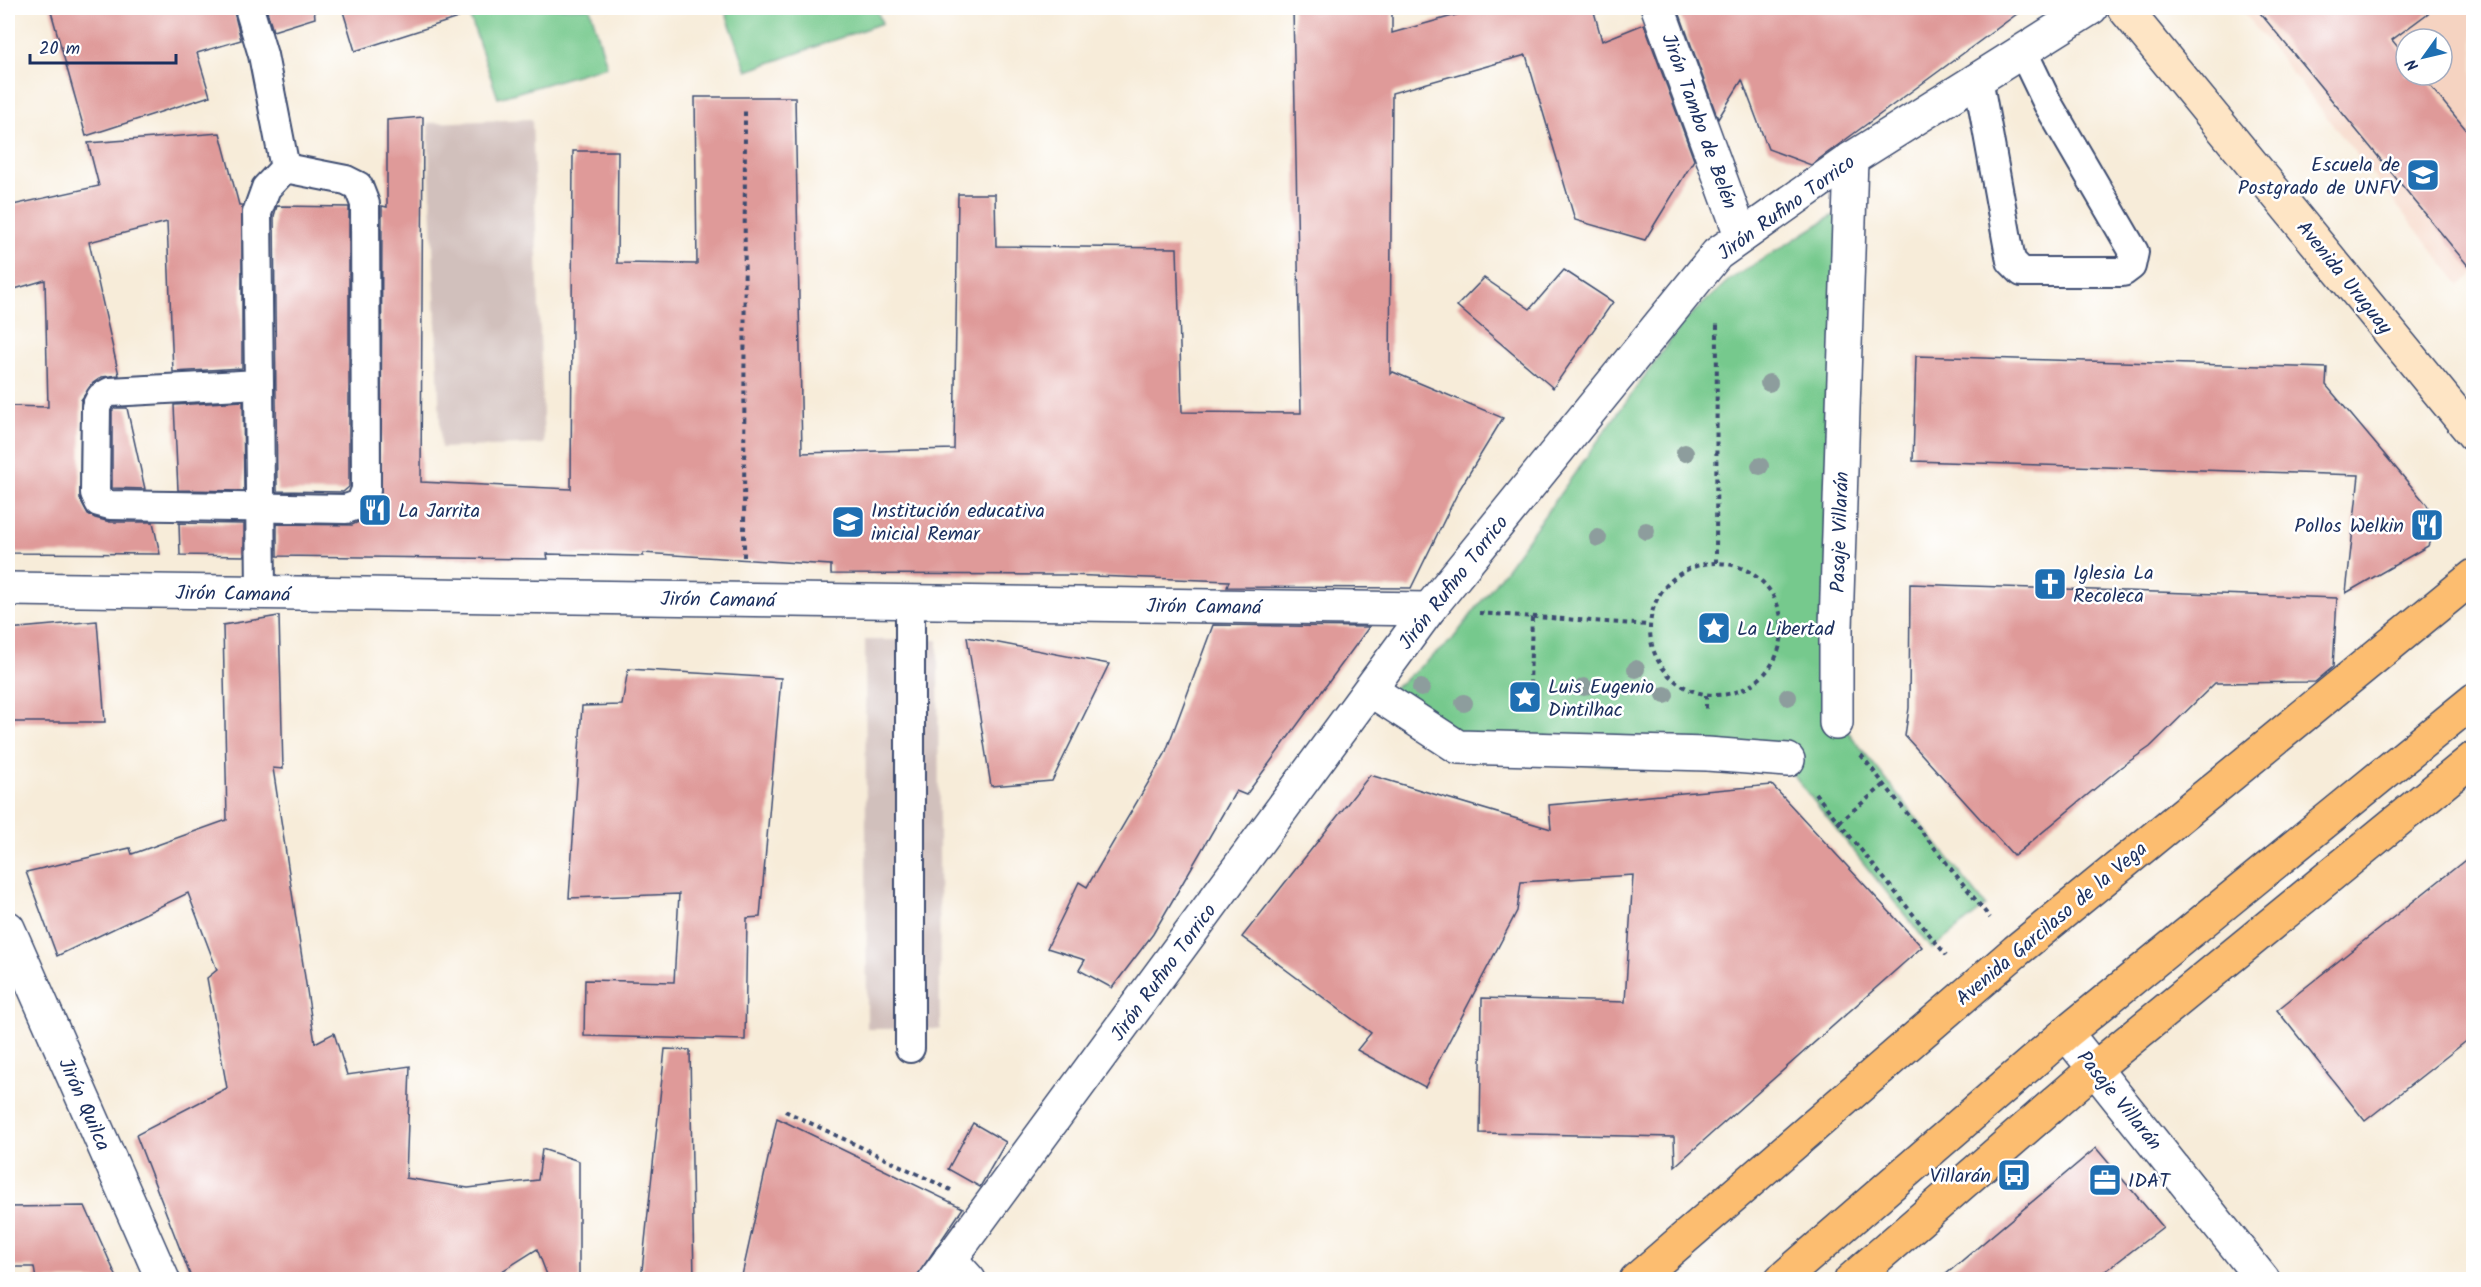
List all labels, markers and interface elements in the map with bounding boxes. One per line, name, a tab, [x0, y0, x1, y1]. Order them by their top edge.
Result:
scale bar	[30, 27, 176, 65]
north arrow	[2394, 27, 2454, 87]
street label: Jirón Tambo de Belén	[1651, 29, 1745, 214]
text: 20 m	[39, 35, 80, 64]
text: N	[2400, 53, 2426, 76]
street label: Jirón Rufino Torrico	[1712, 148, 1863, 270]
place label: Escuela de Postgrado de UNFV	[2238, 150, 2401, 205]
school or university icon: Escuela de Postgrado de UNFV	[2405, 157, 2441, 193]
street label: Avenida Uruguay	[2287, 214, 2400, 343]
street label: Pasaje Villarán	[1823, 471, 1859, 593]
restaurant icon: La Jarrita	[357, 492, 393, 528]
place label: La Jarrita	[398, 496, 480, 528]
place label: Institución educativa inicial Remar	[871, 496, 1045, 551]
school or university icon: Institución educativa inicial Remar	[830, 504, 866, 540]
restaurant icon: Pollos Welkin	[2409, 507, 2445, 543]
street label: Jirón Rufino Torrico	[1392, 509, 1518, 658]
place label: Pollos Welkin	[2294, 511, 2404, 543]
place label: Iglesia La Recoleca	[2073, 558, 2154, 613]
church icon: Iglesia La Recoleca	[2032, 566, 2068, 602]
street label: Jirón Camaná	[175, 578, 292, 612]
street label: Jirón Camaná	[660, 584, 777, 618]
street label: Jirón Camaná	[1146, 591, 1263, 625]
place icon: La Libertad	[1696, 610, 1732, 646]
place label: La Libertad	[1737, 614, 1835, 646]
place label: Luis Eugenio Dintilhac	[1548, 672, 1654, 727]
place icon: Luis Eugenio Dintilhac	[1507, 679, 1543, 715]
street label: Avenida Garcilaso de la Vega	[1949, 835, 2155, 1015]
street label: Jirón Rufino Torrico	[1104, 898, 1226, 1049]
street label: Pasaje Villarán	[2068, 1044, 2169, 1159]
street label: Jirón Quilca	[48, 1053, 118, 1156]
bus stop icon: Villarán	[1996, 1157, 2032, 1193]
place label: Villarán	[1930, 1161, 1991, 1193]
office icon: IDAT	[2087, 1162, 2123, 1198]
place label: IDAT	[2128, 1166, 2172, 1198]

